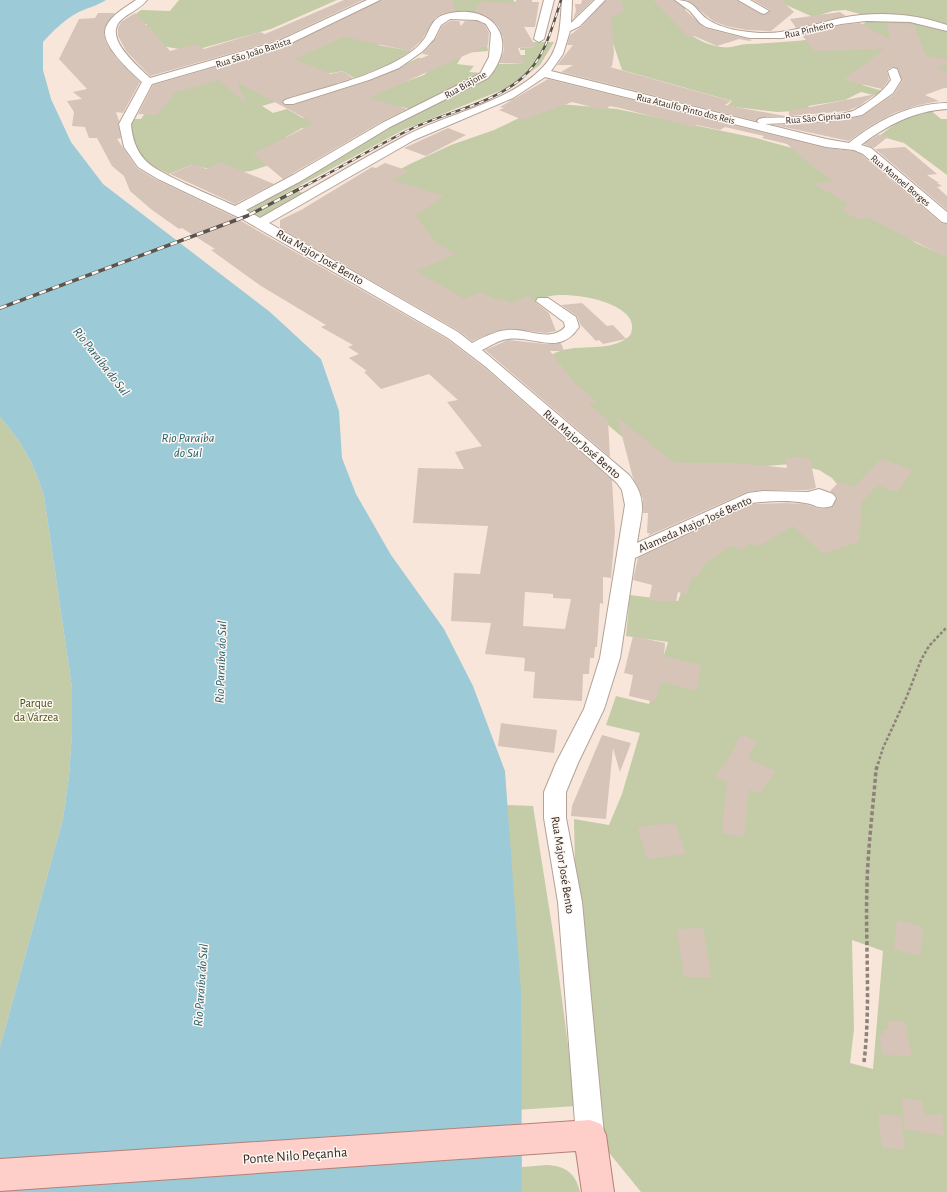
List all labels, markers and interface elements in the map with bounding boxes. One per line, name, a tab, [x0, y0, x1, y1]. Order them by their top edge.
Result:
street label: Rua Pinheiro	[784, 19, 835, 40]
street label: Rua São João Batista	[214, 36, 293, 70]
street label: Rua Biajone	[443, 69, 489, 100]
street label: Rua Ataulfo Pinto dos Reis	[636, 92, 736, 126]
street label: Rua São Cipriano	[785, 110, 851, 126]
street label: Rua Manoel Borges	[869, 153, 932, 209]
street label: Rua Major José Bento	[274, 227, 366, 288]
water label: Rio Paraíba do Sul	[70, 325, 131, 399]
street label: Rua Major José Bento	[540, 407, 623, 482]
water label: Rio Paraiba do Sul	[162, 432, 215, 460]
street label: Alameda Major José Bento	[636, 493, 754, 555]
water label: Rio Paraíba do Sul	[214, 620, 229, 704]
park label: Parque da Várzea	[13, 697, 59, 723]
street label: Rua Major José Bento	[548, 815, 577, 915]
water label: Rio Paraíba do Sul	[192, 943, 211, 1027]
street label: Ponte Nilo Peçanha	[242, 1145, 348, 1167]

